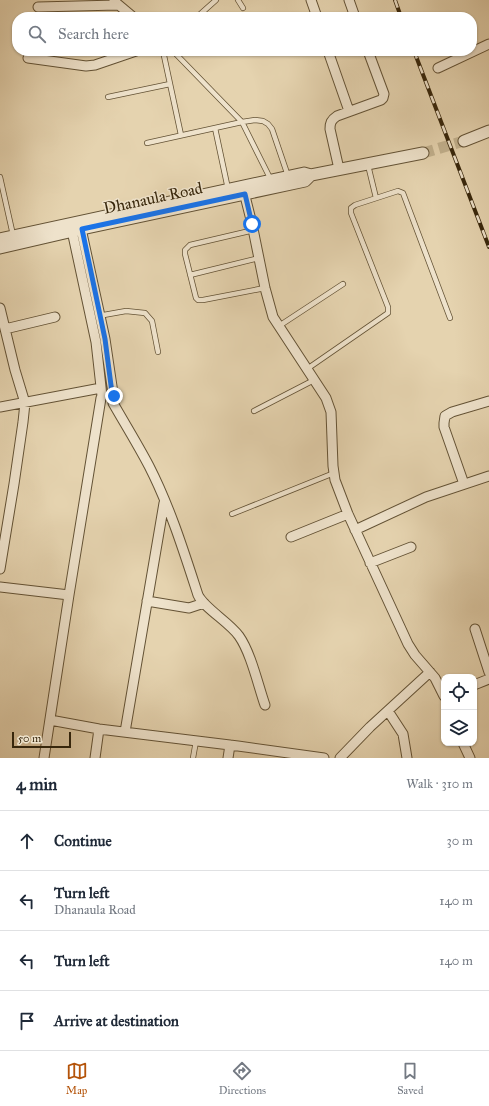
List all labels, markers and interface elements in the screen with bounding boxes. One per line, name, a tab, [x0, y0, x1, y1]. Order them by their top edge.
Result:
search box	[12, 12, 477, 56]
icon: search	[26, 23, 48, 45]
text: Search here	[58, 25, 129, 43]
street label: Dhanaula Road	[102, 178, 204, 218]
route start	[243, 215, 261, 233]
route end	[105, 387, 123, 405]
map controls	[441, 674, 477, 746]
button: locate	[441, 674, 477, 710]
button: layers	[441, 710, 477, 746]
scale bar	[12, 730, 71, 749]
text: 50 m	[18, 732, 41, 745]
text: 4 min	[16, 774, 57, 795]
text: Walk · 310 m	[406, 776, 473, 792]
icon: ahead	[16, 830, 38, 852]
text: Continue	[54, 832, 112, 850]
text: 30 m	[447, 833, 473, 849]
text: Turn left	[54, 884, 110, 902]
icon: left	[16, 890, 38, 912]
text: 140 m	[439, 893, 473, 909]
text: Dhanaula Road	[54, 902, 136, 918]
icon: left	[16, 950, 38, 972]
text: Turn left	[54, 952, 110, 970]
text: 140 m	[439, 953, 473, 969]
icon: arrive	[16, 1010, 38, 1032]
text: Arrive at destination	[54, 1012, 179, 1030]
tab: Map	[66, 1060, 88, 1097]
tab: Directions	[219, 1060, 266, 1097]
tab: Saved	[397, 1060, 423, 1097]

